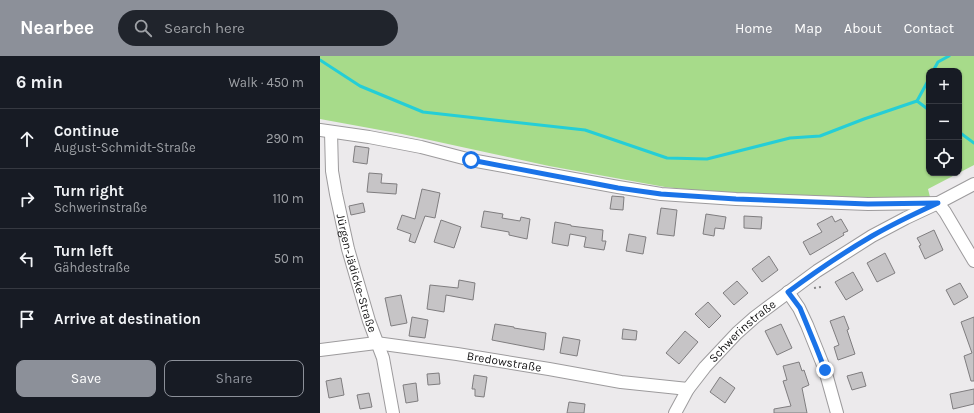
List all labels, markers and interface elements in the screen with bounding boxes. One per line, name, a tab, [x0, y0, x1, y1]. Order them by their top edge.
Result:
search box	[118, 10, 398, 46]
text: Nearbee	[20, 17, 94, 39]
icon: search	[132, 17, 154, 39]
text: Search here	[164, 19, 245, 37]
text: Home	[735, 20, 772, 37]
text: Map	[794, 20, 822, 37]
text: About	[844, 20, 882, 37]
text: Contact	[904, 20, 954, 37]
map controls	[926, 68, 962, 176]
button: +	[926, 68, 962, 104]
text: 6 min	[16, 72, 63, 92]
text: Walk · 450 m	[229, 75, 304, 90]
button: −	[926, 104, 962, 140]
text: Continue	[54, 122, 119, 140]
icon: ahead	[16, 128, 38, 150]
text: 290 m	[266, 131, 304, 146]
text: August-Schmidt-Straße	[54, 140, 196, 155]
button: locate	[926, 140, 962, 176]
route start	[462, 151, 480, 169]
text: Turn right	[54, 182, 124, 200]
icon: right	[16, 188, 38, 210]
text: 110 m	[272, 191, 304, 206]
text: Schwerinstraße	[54, 200, 147, 215]
street label: Jürgen-Jädicke-Straße	[334, 212, 380, 334]
text: Turn left	[54, 242, 113, 260]
icon: left	[16, 248, 38, 270]
text: 50 m	[274, 251, 304, 266]
text: Gähdestraße	[54, 260, 130, 275]
street label: Schwerinstraße	[706, 297, 779, 365]
icon: arrive	[16, 308, 38, 330]
text: Arrive at destination	[54, 310, 201, 328]
street label: Bredowstraße	[466, 349, 543, 375]
button: Save	[16, 360, 156, 397]
button: Share	[164, 360, 304, 397]
route end	[816, 361, 834, 379]

